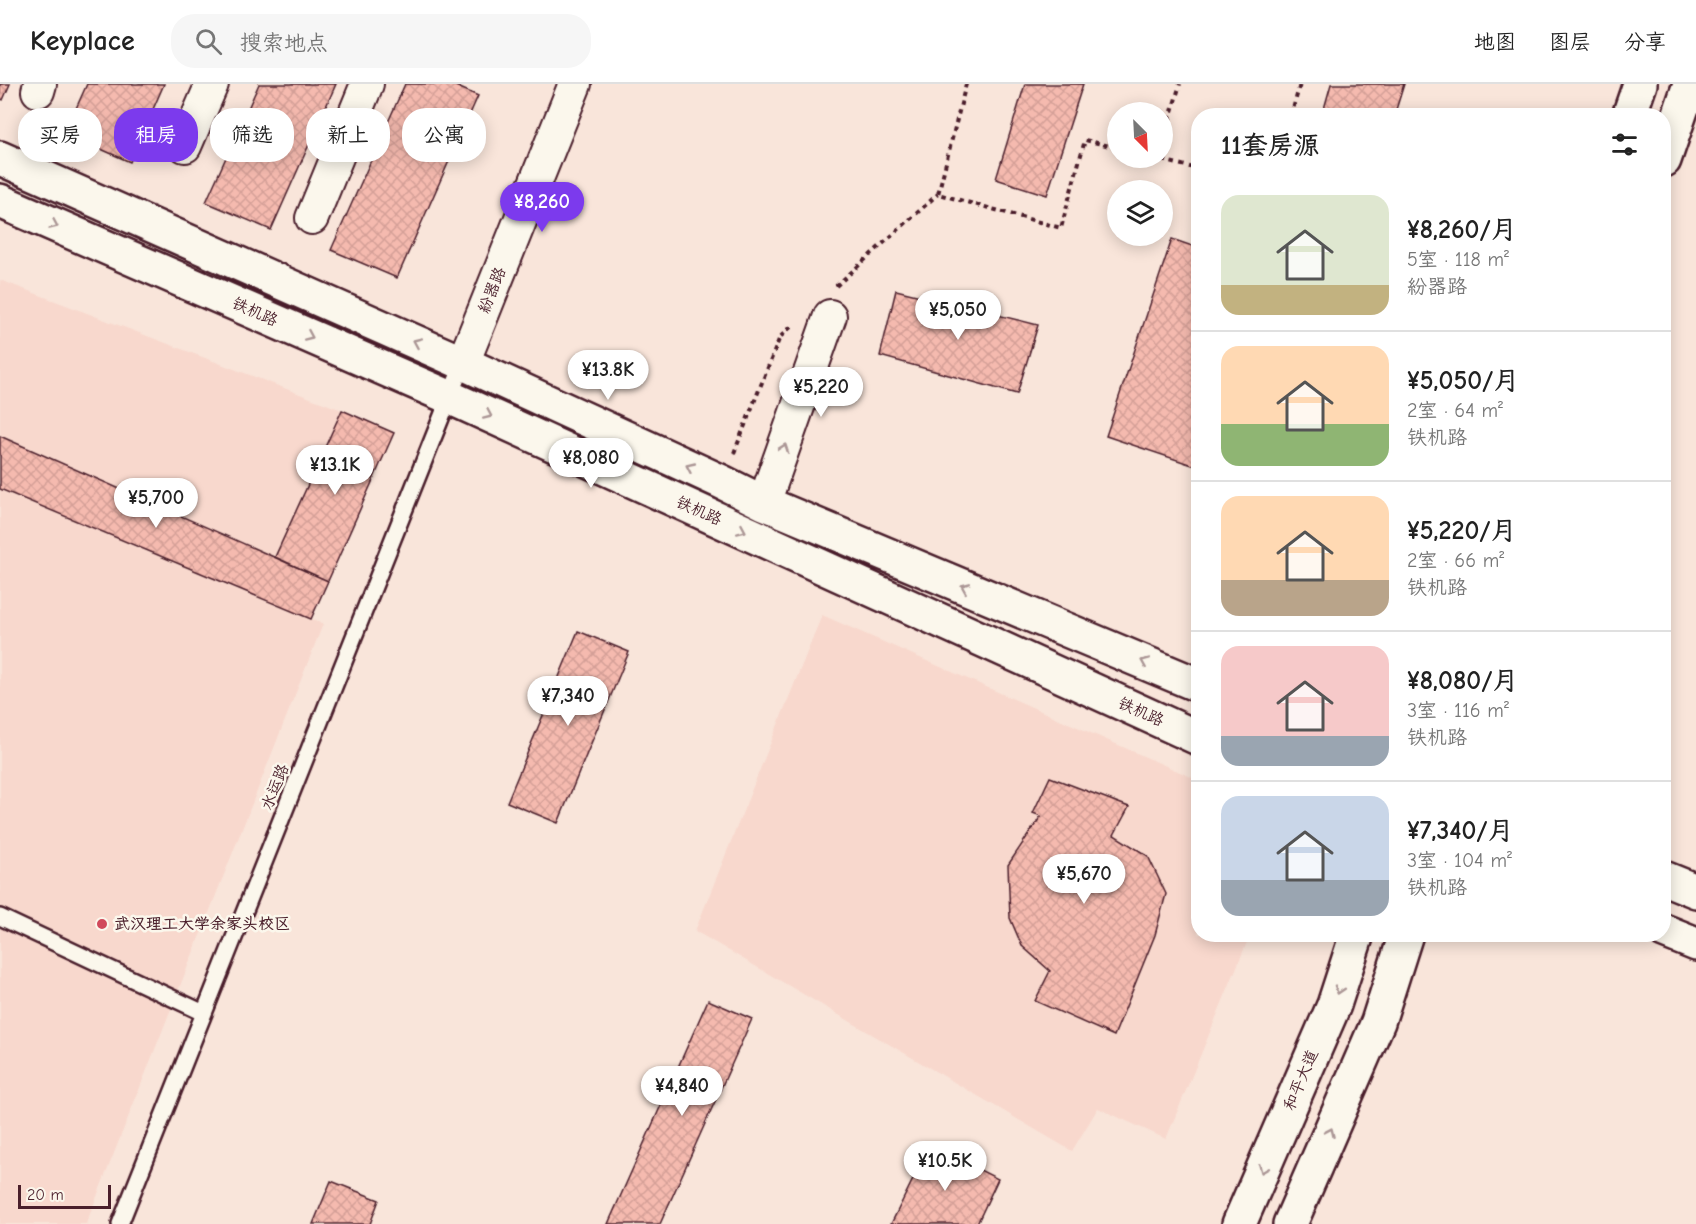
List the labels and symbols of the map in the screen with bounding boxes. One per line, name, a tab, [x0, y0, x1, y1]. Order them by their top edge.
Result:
north arrow	[1107, 102, 1173, 168]
pin: ¥8,260	[493, 182, 591, 233]
one-way arrow	[47, 217, 58, 229]
street label: 紛器路	[475, 264, 509, 316]
pin: ¥5,050	[909, 290, 1007, 341]
street label: 铁机路	[229, 294, 281, 330]
one-way arrow	[303, 329, 314, 341]
one-way arrow	[412, 338, 423, 350]
pin: ¥13.8K	[559, 350, 657, 401]
pin: ¥5,220	[772, 367, 870, 418]
one-way arrow	[481, 407, 492, 419]
pin: ¥8,080	[542, 438, 640, 489]
one-way arrow	[776, 443, 789, 454]
pin: ¥13.1K	[286, 445, 384, 496]
one-way arrow	[685, 462, 696, 474]
pin: ¥5,700	[107, 478, 205, 529]
street label: 铁机路	[673, 493, 725, 529]
one-way arrow	[735, 523, 746, 535]
one-way arrow	[960, 582, 971, 594]
one-way arrow	[1140, 657, 1151, 669]
pin: ¥7,340	[519, 676, 617, 727]
street label: 铁机路	[1115, 694, 1167, 730]
street label: 水运路	[258, 761, 292, 813]
pin: ¥5,670	[1035, 854, 1133, 905]
place label: 武汉理工大学余家头校区	[114, 915, 290, 933]
marker: 武汉理工大学余家头校区	[95, 917, 109, 931]
one-way arrow	[1334, 984, 1346, 995]
street label: 和平大道	[1280, 1047, 1322, 1113]
pin: ¥4,840	[633, 1066, 731, 1117]
one-way arrow	[1323, 1127, 1335, 1138]
pin: ¥10.5K	[896, 1141, 994, 1192]
one-way arrow	[1258, 1163, 1270, 1174]
scale bar	[18, 1182, 111, 1210]

